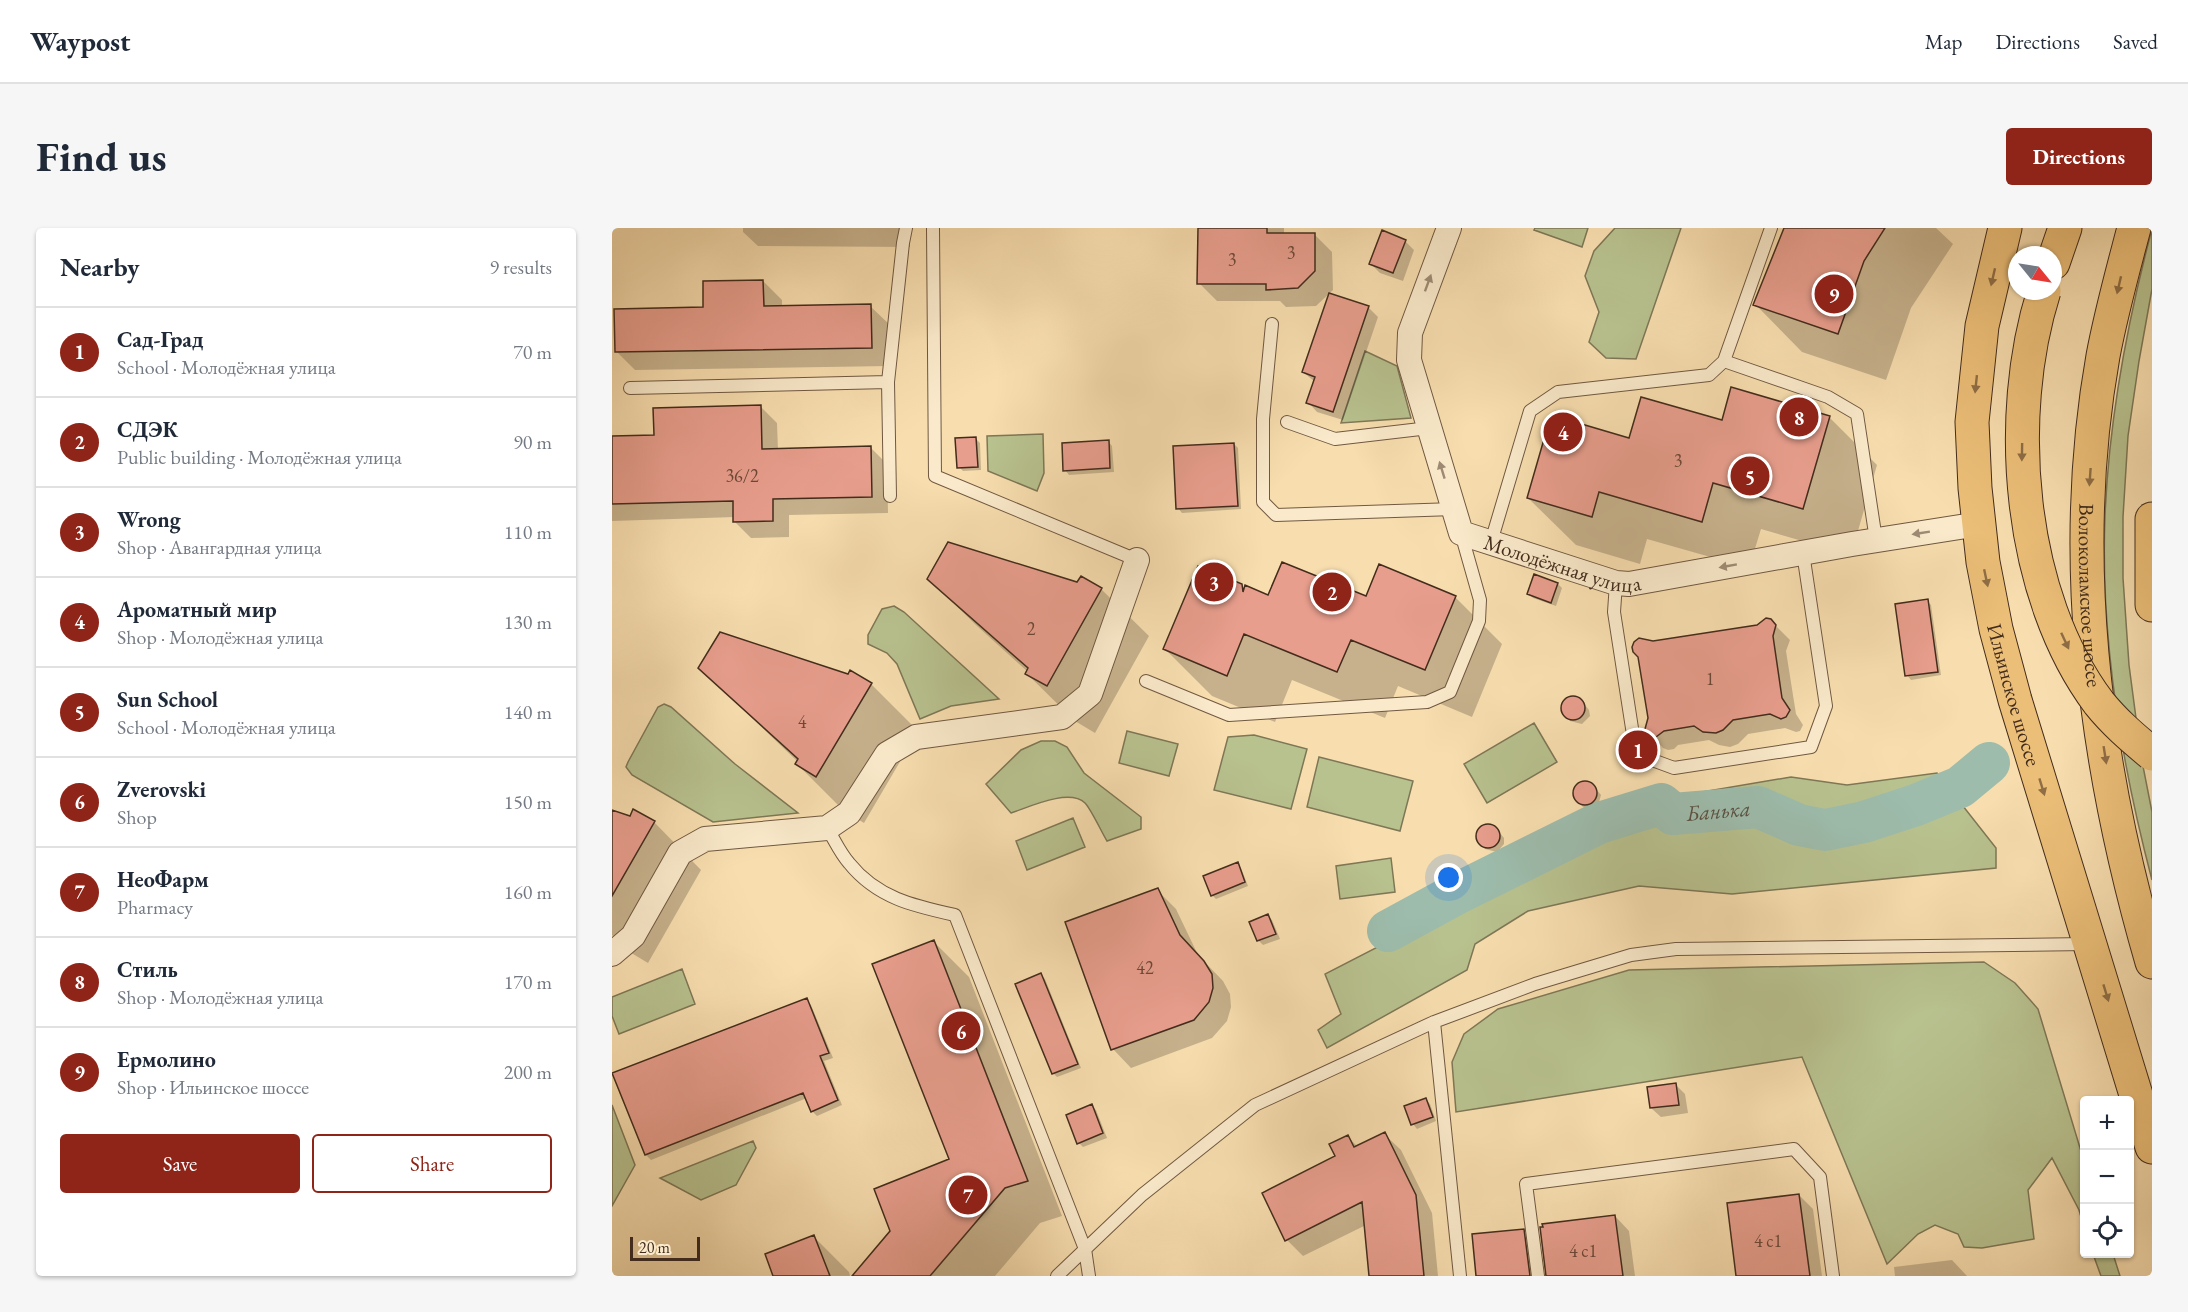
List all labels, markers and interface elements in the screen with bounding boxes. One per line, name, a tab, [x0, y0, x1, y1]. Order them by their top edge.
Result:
text: Waypost	[30, 23, 131, 59]
text: Map	[1925, 28, 1962, 55]
text: Directions	[1995, 28, 2080, 55]
text: Saved	[2113, 28, 2158, 55]
button: Directions	[2006, 128, 2152, 185]
text: Find us	[36, 129, 167, 184]
house number: 3	[1287, 241, 1295, 264]
north arrow	[2008, 246, 2062, 300]
house number: 3	[1228, 248, 1236, 271]
text: Nearby	[60, 250, 140, 284]
text: 9 results	[489, 254, 552, 280]
one-way arrow	[1987, 268, 1997, 286]
pin: 9	[1814, 272, 1854, 316]
one-way arrow	[1424, 274, 1434, 292]
one-way arrow	[2114, 275, 2124, 294]
text: Сад-Град	[117, 325, 204, 354]
text: 1	[74, 339, 85, 365]
text: 70 m	[513, 339, 552, 365]
text: School · Молодёжная улица	[117, 354, 336, 380]
one-way arrow	[1971, 375, 1981, 394]
pin: 8	[1780, 394, 1818, 440]
pin: 4	[1544, 410, 1582, 454]
text: СДЭК	[117, 415, 178, 444]
text: 2	[74, 429, 85, 455]
text: 90 m	[513, 429, 552, 455]
one-way arrow	[2017, 443, 2027, 462]
text: Public building · Молодёжная улица	[117, 444, 402, 470]
house number: 3	[1674, 449, 1682, 472]
pin: 5	[1730, 454, 1770, 498]
one-way arrow	[1437, 461, 1446, 479]
house number: 36/2	[725, 464, 759, 487]
one-way arrow	[2085, 468, 2095, 487]
street label: Волоколамское шоссе	[2073, 503, 2109, 688]
text: Wrong	[117, 505, 181, 534]
text: 3	[74, 519, 85, 545]
text: 110 m	[504, 519, 552, 545]
street label: Молодёжная улица	[1481, 528, 1644, 598]
one-way arrow	[1911, 529, 1930, 538]
text: Shop · Авангардная улица	[117, 534, 322, 560]
pin: 3	[1194, 560, 1234, 604]
one-way arrow	[1719, 562, 1738, 571]
one-way arrow	[1982, 569, 1991, 588]
pin: 2	[1312, 570, 1352, 614]
text: Ароматный мир	[117, 595, 277, 624]
text: 4	[74, 609, 85, 635]
text: 130 m	[504, 609, 552, 635]
house number: 2	[1027, 617, 1036, 640]
street label: Ильинское шоссе	[1982, 620, 2048, 769]
text: Shop · Молодёжная улица	[117, 624, 324, 650]
one-way arrow	[2060, 633, 2069, 650]
house number: 1	[1706, 667, 1714, 690]
text: Sun School	[117, 685, 218, 714]
text: 5	[74, 699, 85, 725]
text: 140 m	[504, 699, 552, 725]
house number: 4	[798, 710, 807, 733]
text: School · Молодёжная улица	[117, 714, 336, 740]
pin: 1	[1618, 728, 1658, 772]
one-way arrow	[2101, 746, 2110, 765]
text: Zverovski	[117, 775, 206, 804]
one-way arrow	[2038, 778, 2047, 796]
text: 6	[74, 789, 85, 815]
text: 150 m	[504, 789, 552, 815]
water label: Банька	[1684, 793, 1752, 827]
text: Shop	[117, 804, 157, 830]
your location	[1434, 863, 1463, 892]
text: НеоФарм	[117, 865, 209, 894]
text: 7	[74, 879, 85, 905]
text: 160 m	[504, 879, 552, 905]
text: Pharmacy	[117, 894, 193, 920]
text: Стиль	[117, 955, 178, 984]
house number: 42	[1136, 956, 1154, 979]
text: 8	[74, 969, 85, 995]
text: 170 m	[504, 969, 552, 995]
text: Shop · Молодёжная улица	[117, 984, 324, 1010]
one-way arrow	[2102, 984, 2111, 1002]
pin: 6	[942, 1008, 980, 1054]
text: Ермолино	[117, 1045, 216, 1074]
text: 9	[74, 1059, 85, 1085]
text: 200 m	[504, 1059, 552, 1085]
text: Shop · Ильинское шоссе	[117, 1074, 309, 1100]
map controls	[2080, 1096, 2134, 1258]
button: +	[2080, 1096, 2134, 1150]
button: Save	[60, 1134, 300, 1193]
button: Share	[312, 1134, 552, 1193]
button: −	[2080, 1150, 2134, 1204]
pin: 7	[948, 1172, 988, 1218]
button: locate	[2080, 1204, 2134, 1258]
house number: 4 с1	[1754, 1229, 1782, 1252]
scale bar	[630, 1234, 700, 1262]
text: 20 m	[639, 1237, 670, 1258]
house number: 4 с1	[1569, 1239, 1597, 1262]

